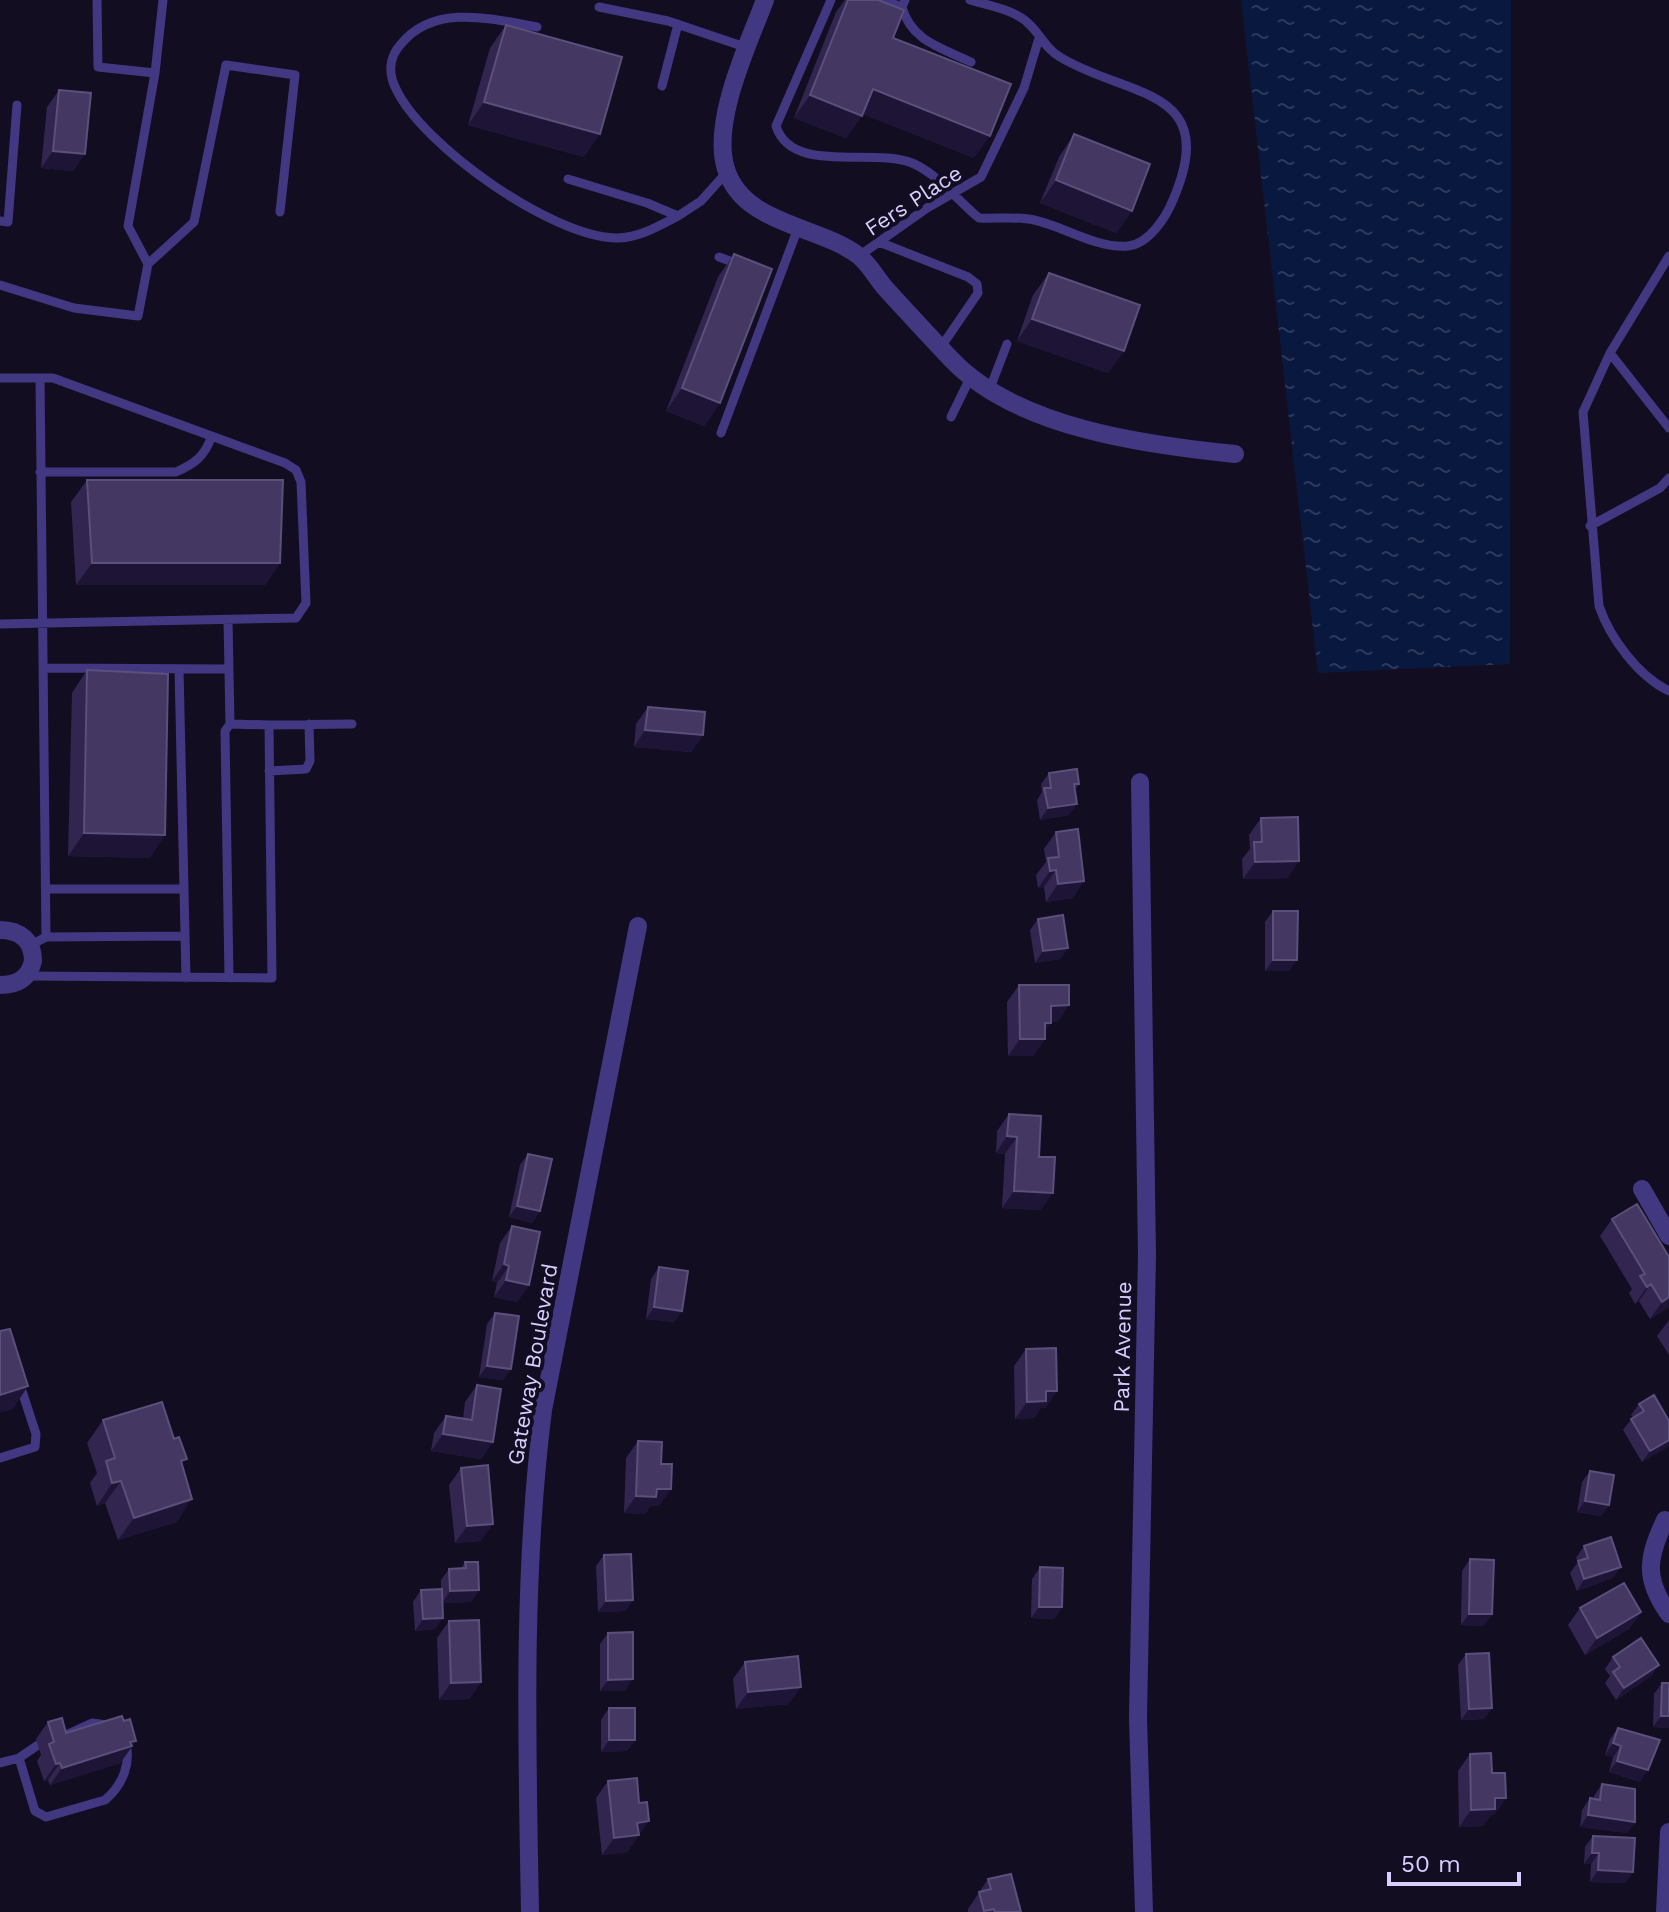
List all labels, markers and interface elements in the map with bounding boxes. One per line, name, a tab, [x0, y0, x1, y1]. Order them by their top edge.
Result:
street label: Fers Place	[860, 160, 966, 241]
street label: Gateway Boulevard	[502, 1261, 563, 1467]
street label: Park Avenue	[1109, 1281, 1136, 1413]
scale bar	[1389, 1836, 1519, 1886]
text: 50 m	[1401, 1850, 1461, 1878]

